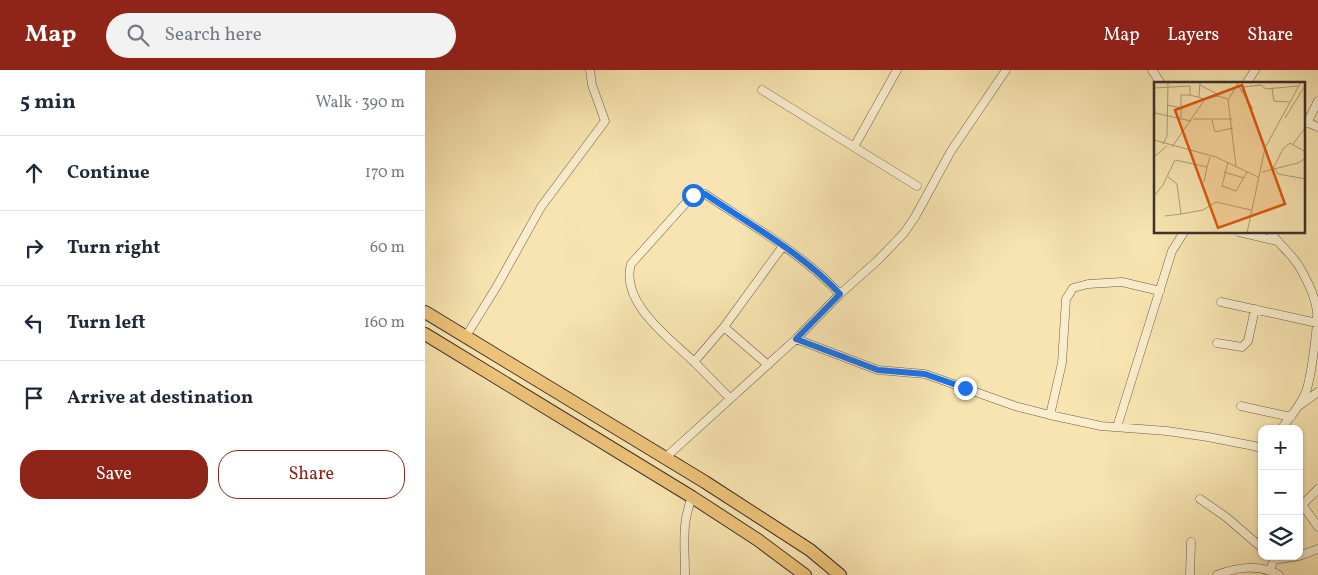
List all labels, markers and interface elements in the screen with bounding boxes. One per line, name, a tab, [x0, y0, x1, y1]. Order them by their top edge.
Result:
search box	[106, 13, 456, 58]
text: Map	[25, 18, 76, 52]
icon: search	[124, 21, 152, 49]
text: Search here	[164, 22, 262, 48]
text: Map	[1103, 23, 1139, 48]
text: Layers	[1167, 23, 1219, 48]
text: Share	[1247, 23, 1293, 48]
inset map	[1154, 82, 1306, 234]
text: 5 min	[20, 88, 76, 117]
text: Walk · 390 m	[316, 92, 405, 114]
icon: ahead	[20, 159, 48, 187]
text: Continue	[67, 160, 150, 186]
text: 170 m	[365, 162, 405, 184]
route start	[682, 184, 705, 207]
icon: right	[20, 234, 48, 262]
text: Turn right	[67, 235, 160, 261]
text: 60 m	[370, 237, 405, 259]
icon: left	[20, 309, 48, 337]
text: Turn left	[67, 310, 146, 336]
text: 160 m	[364, 312, 405, 334]
route end	[954, 377, 977, 400]
icon: arrive	[20, 384, 48, 412]
text: Arrive at destination	[67, 385, 253, 411]
map controls	[1258, 425, 1303, 560]
button: +	[1258, 425, 1303, 470]
button: Save	[20, 450, 208, 499]
button: Share	[218, 450, 405, 499]
button: −	[1258, 470, 1303, 515]
button: layers	[1258, 515, 1303, 560]

